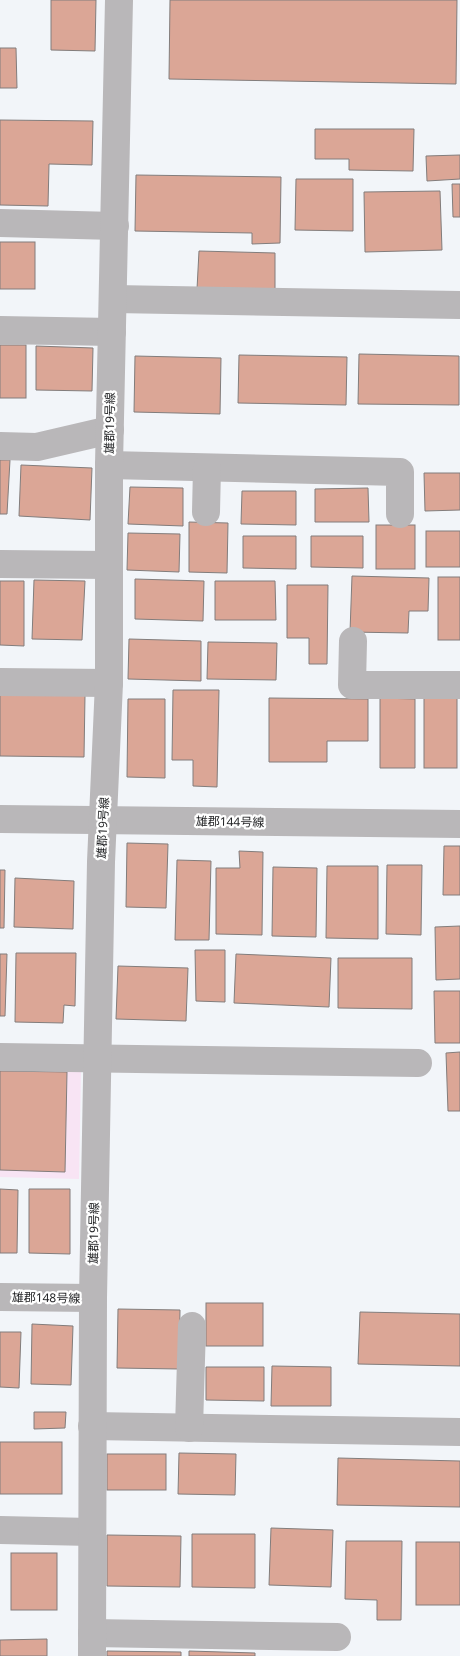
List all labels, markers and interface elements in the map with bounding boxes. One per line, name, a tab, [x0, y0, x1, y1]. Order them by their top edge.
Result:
street label: 雄郡19号線	[100, 392, 119, 454]
street label: 雄郡19号線	[92, 797, 113, 859]
street label: 雄郡144号線	[196, 812, 264, 831]
street label: 雄郡19号線	[84, 1202, 103, 1264]
street label: 雄郡148号線	[12, 1288, 80, 1307]

